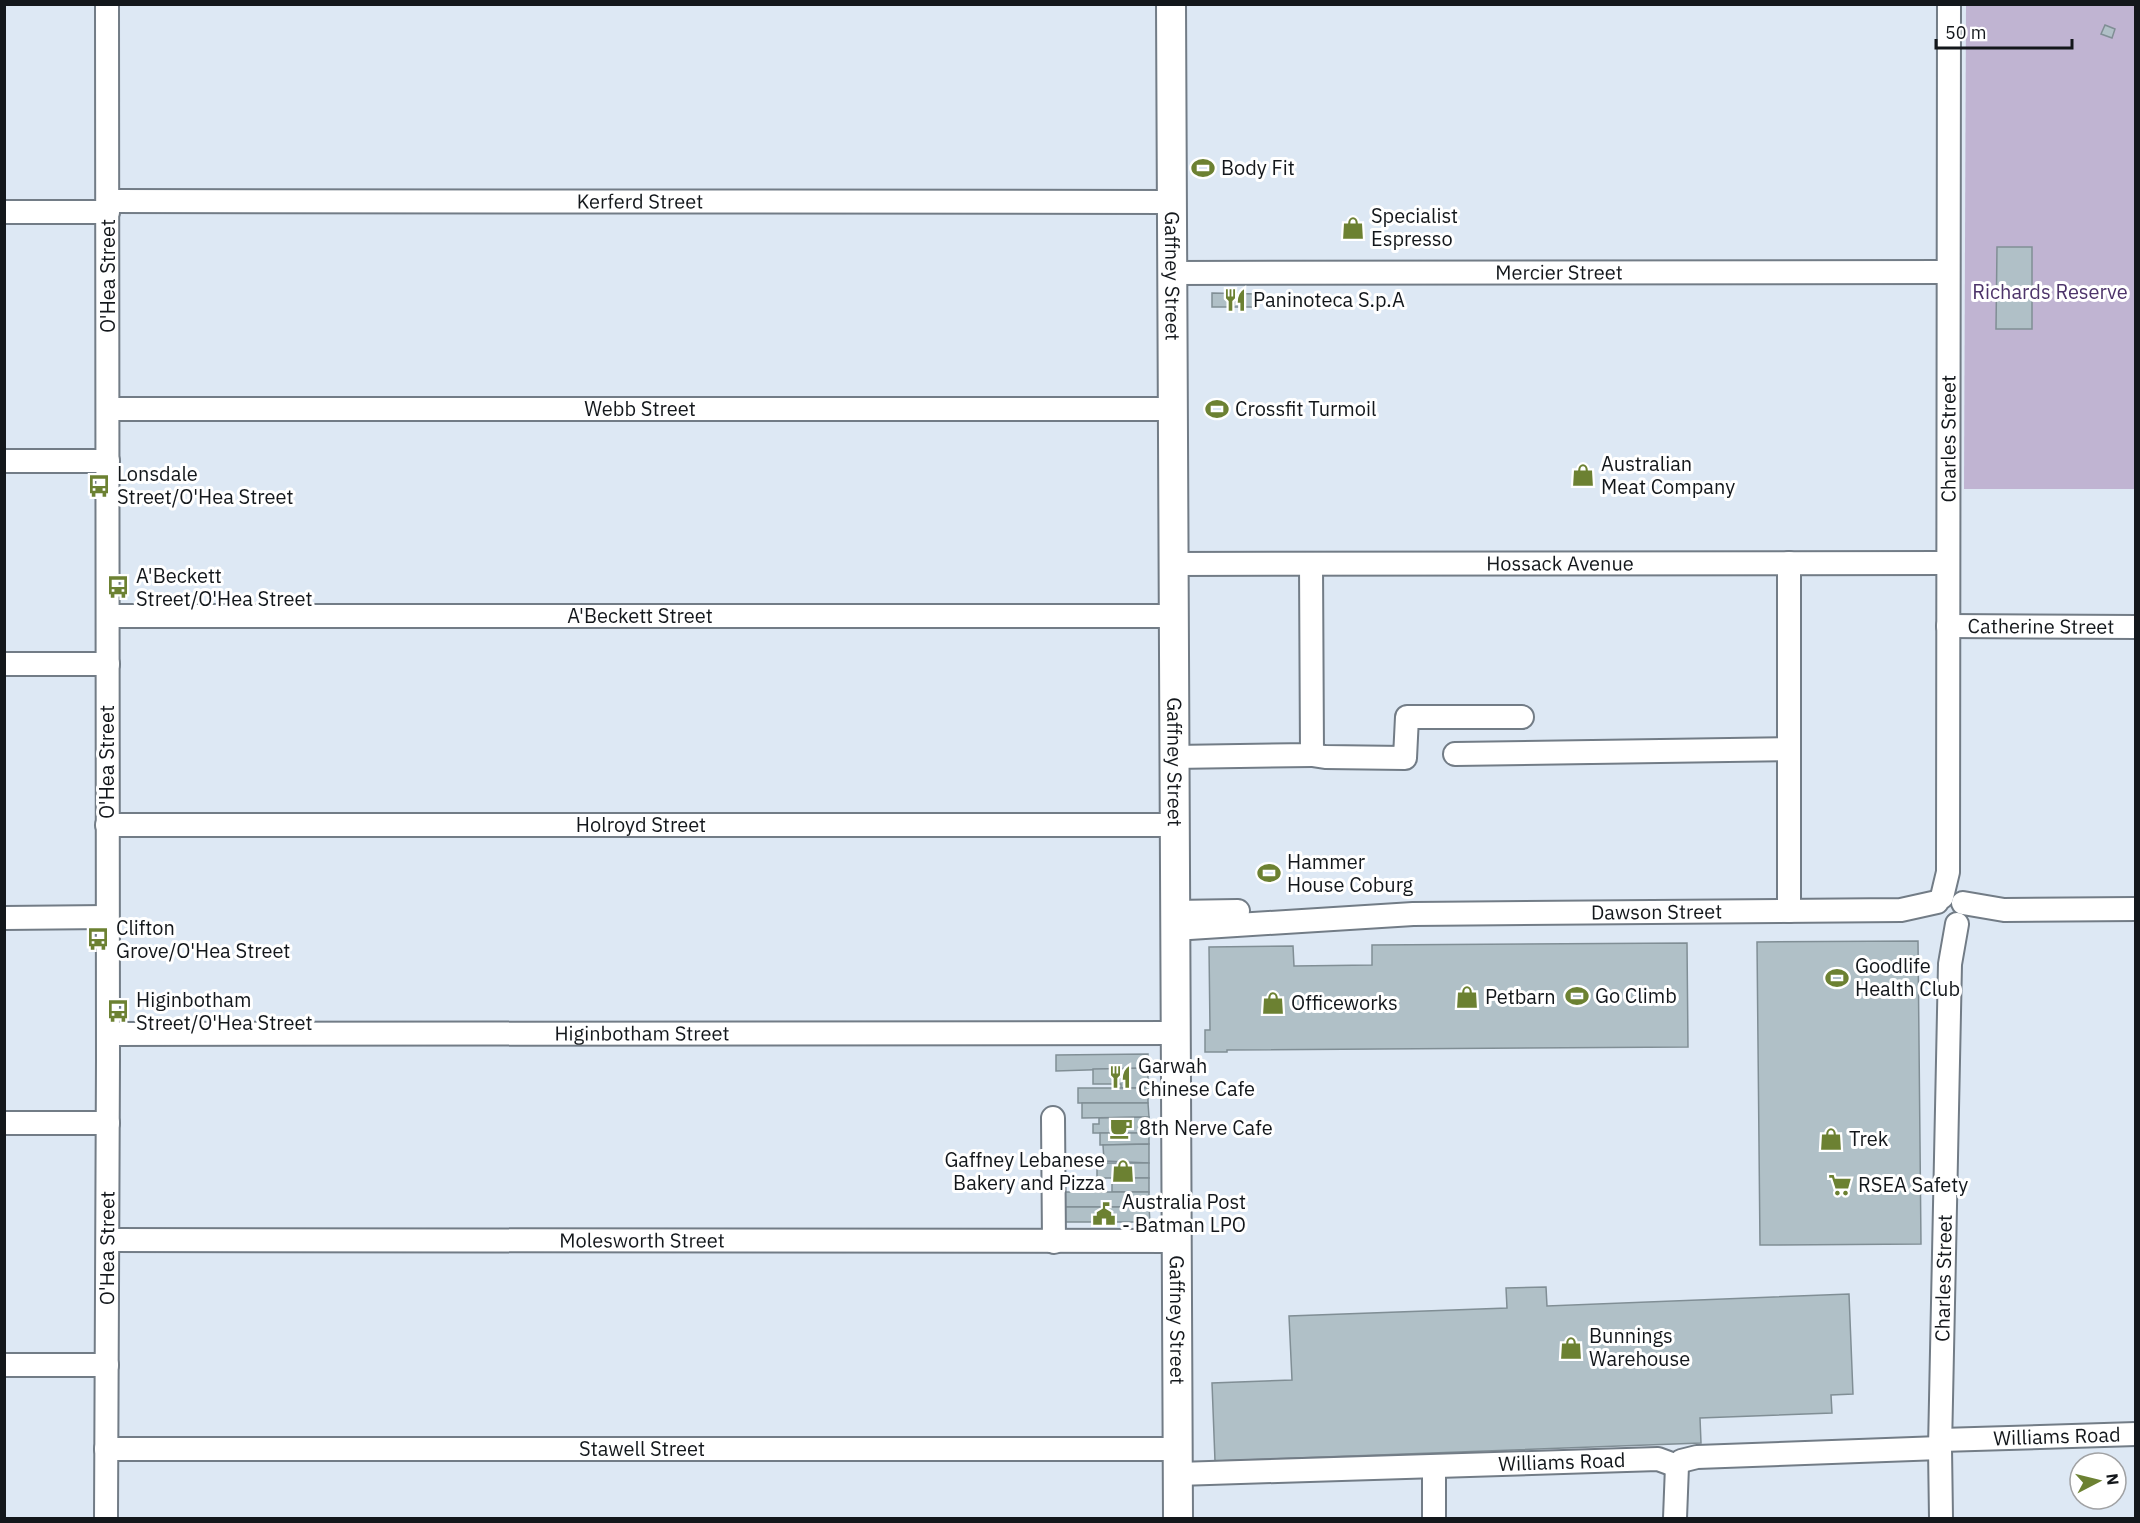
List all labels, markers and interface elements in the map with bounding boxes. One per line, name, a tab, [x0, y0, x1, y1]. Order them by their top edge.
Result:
scale bar	[1936, 12, 2072, 50]
text: 50 m	[1945, 21, 1987, 44]
place label: Body Fit	[1221, 154, 1295, 181]
sports icon: Body Fit	[1190, 155, 1216, 181]
street label: Kerferd Street	[577, 187, 703, 215]
place label: Specialist Espresso	[1371, 202, 1458, 252]
street label: Gaffney Street	[1159, 211, 1187, 341]
shop icon: Specialist Espresso	[1340, 215, 1366, 241]
street label: O'Hea Street	[94, 219, 121, 333]
street label: Mercier Street	[1495, 258, 1623, 286]
park label: Richards Reserve	[1972, 278, 2128, 305]
place label: Paninoteca S.p.A	[1253, 286, 1405, 313]
restaurant icon: Paninoteca S.p.A	[1222, 287, 1248, 313]
street label: Charles Street	[1934, 375, 1962, 503]
street label: Webb Street	[584, 395, 696, 422]
place label: Crossfit Turmoil	[1235, 395, 1376, 422]
sports icon: Crossfit Turmoil	[1204, 396, 1230, 422]
place label: Australian Meat Company	[1601, 450, 1735, 500]
place label: Lonsdale Street/O'Hea Street	[117, 460, 293, 510]
shop icon: Australian Meat Company	[1570, 462, 1596, 488]
bus stop icon: Lonsdale Street/O'Hea Street	[86, 473, 112, 499]
street label: Hossack Avenue	[1486, 549, 1634, 577]
place label: A'Beckett Street/O'Hea Street	[136, 562, 312, 612]
bus stop icon: A'Beckett Street/O'Hea Street	[105, 574, 131, 600]
street label: A'Beckett Street	[567, 602, 713, 629]
street label: Catherine Street	[1968, 612, 2114, 640]
street label: Gaffney Street	[1161, 697, 1189, 827]
street label: O'Hea Street	[93, 705, 120, 819]
street label: Holroyd Street	[576, 811, 706, 838]
place label: Hammer House Coburg	[1287, 848, 1414, 898]
sports icon: Hammer House Coburg	[1256, 860, 1282, 886]
street label: Dawson Street	[1591, 897, 1722, 926]
place label: Clifton Grove/O'Hea Street	[116, 914, 290, 964]
bus stop icon: Clifton Grove/O'Hea Street	[85, 926, 111, 952]
place label: Goodlife Health Club	[1855, 952, 1960, 1002]
sports icon: Goodlife Health Club	[1824, 965, 1850, 991]
place label: Go Climb	[1595, 982, 1677, 1009]
place label: Petbarn	[1485, 983, 1556, 1010]
sports icon: Go Climb	[1564, 983, 1590, 1009]
shop icon: Petbarn	[1454, 984, 1480, 1010]
place label: Higinbotham Street/O'Hea Street	[136, 986, 312, 1036]
place label: Officeworks	[1291, 989, 1398, 1016]
shop icon: Officeworks	[1260, 990, 1286, 1016]
bus stop icon: Higinbotham Street/O'Hea Street	[105, 998, 131, 1024]
street label: Higinbotham Street	[554, 1019, 730, 1047]
place label: Garwah Chinese Cafe	[1138, 1052, 1255, 1102]
restaurant icon: Garwah Chinese Cafe	[1107, 1064, 1133, 1090]
place label: 8th Nerve Cafe	[1139, 1114, 1273, 1141]
cafe icon: 8th Nerve Cafe	[1108, 1115, 1134, 1141]
place label: Trek	[1849, 1125, 1889, 1152]
shop icon: Trek	[1818, 1126, 1844, 1152]
place label: Gaffney Lebanese Bakery and Pizza	[944, 1146, 1105, 1196]
shop icon: Gaffney Lebanese Bakery and Pizza	[1110, 1158, 1136, 1184]
place label: RSEA Safety	[1858, 1171, 1968, 1198]
supermarket icon: RSEA Safety	[1827, 1172, 1853, 1198]
place label: Australia Post - Batman LPO	[1122, 1188, 1246, 1238]
street label: O'Hea Street	[93, 1191, 120, 1305]
public building icon: Australia Post - Batman LPO	[1091, 1201, 1117, 1227]
street label: Charles Street	[1928, 1214, 1958, 1342]
street label: Molesworth Street	[559, 1226, 725, 1254]
street label: Gaffney Street	[1164, 1255, 1191, 1385]
place label: Bunnings Warehouse	[1589, 1322, 1690, 1372]
shop icon: Bunnings Warehouse	[1558, 1335, 1584, 1361]
street label: Williams Road	[1993, 1420, 2121, 1451]
street label: Stawell Street	[579, 1435, 705, 1462]
street label: Williams Road	[1498, 1446, 1626, 1477]
north arrow	[2068, 1451, 2128, 1511]
text: N	[2102, 1472, 2124, 1486]

